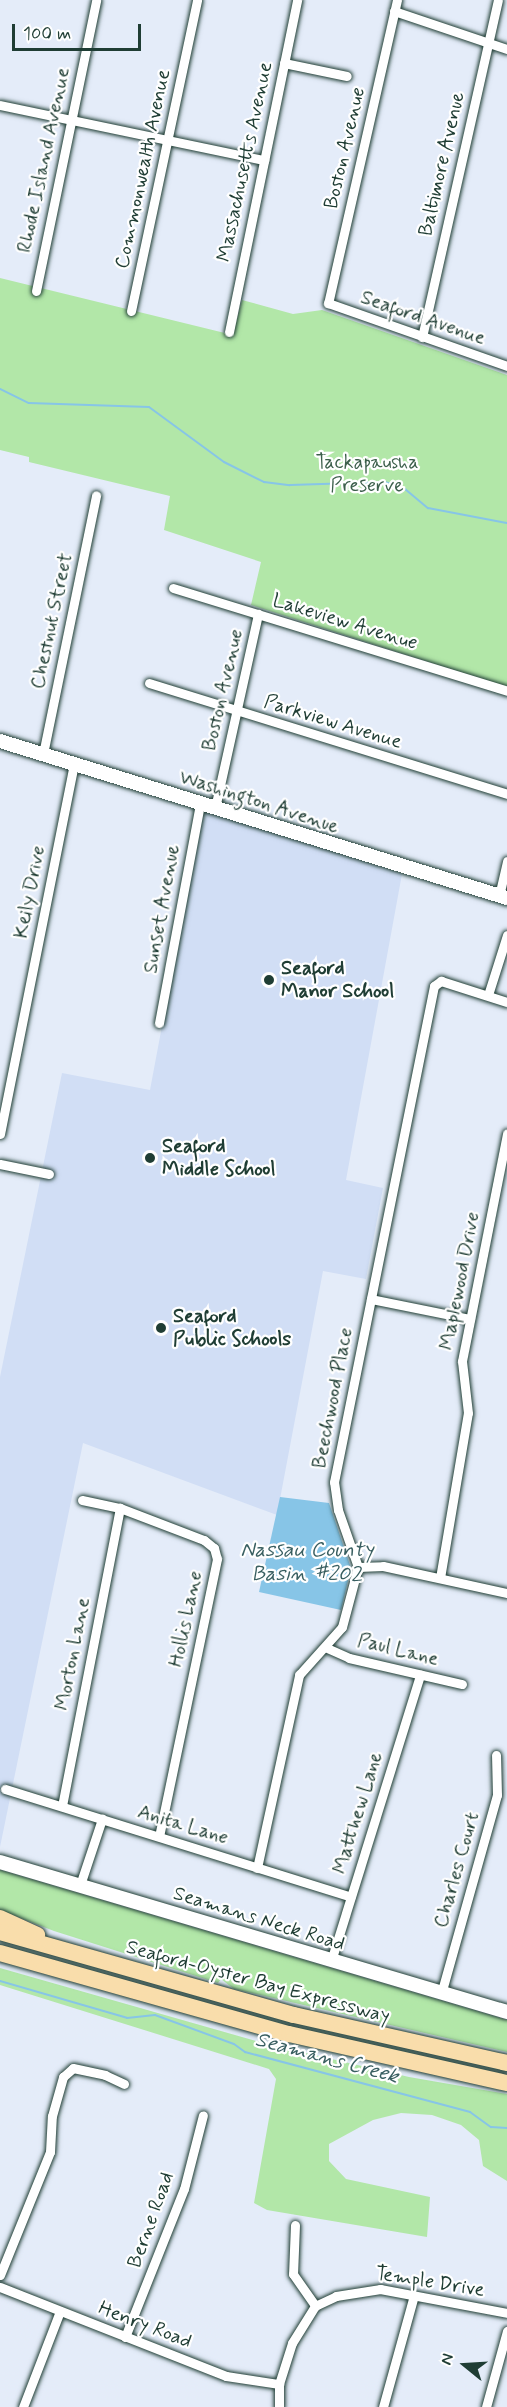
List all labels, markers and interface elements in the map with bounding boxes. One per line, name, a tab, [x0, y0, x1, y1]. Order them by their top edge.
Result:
scale bar	[15, 12, 144, 50]
text: 100 m	[23, 22, 71, 46]
street label: Massachusetts Avenue	[213, 63, 277, 261]
street label: Commonwealth Avenue	[110, 67, 176, 271]
street label: Rhode Island Avenue	[14, 70, 74, 250]
street label: Boston Avenue	[320, 86, 370, 210]
street label: Baltimore Avenue	[413, 88, 471, 240]
street label: Seaford Avenue	[357, 285, 489, 351]
park label: Tackapausha Preserve	[315, 450, 419, 497]
street label: Chestnut Street	[26, 551, 78, 691]
street label: Lakeview Avenue	[271, 589, 419, 655]
street label: Boston Avenue	[198, 628, 248, 752]
street label: Parkview Avenue	[261, 689, 405, 755]
street label: Washington Avenue	[177, 765, 341, 839]
street label: Keily Drive	[9, 844, 51, 940]
street label: Sunset Avenue	[139, 844, 185, 974]
place label: Seaford Manor School	[281, 957, 394, 1004]
marker: Seaford Manor School	[262, 973, 276, 987]
place label: Seaford Middle School	[162, 1134, 276, 1181]
marker: Seaford Middle School	[143, 1151, 157, 1165]
street label: Maplewood Drive	[435, 1211, 485, 1351]
place label: Seaford Public Schools	[173, 1304, 292, 1351]
marker: Seaford Public Schools	[154, 1321, 168, 1335]
street label: Beechwood Place	[308, 1327, 358, 1469]
water label: Nassau County Basin #202	[240, 1537, 374, 1587]
street label: Hollis Lane	[164, 1570, 208, 1668]
street label: Morton Lane	[51, 1598, 95, 1710]
street label: Paul Lane	[355, 1628, 441, 1672]
street label: Matthew Lane	[328, 1748, 388, 1878]
street label: Anita Lane	[134, 1800, 232, 1850]
street label: Charles Court	[429, 1808, 485, 1932]
street label: Seamans Neck Road	[170, 1881, 348, 1957]
street label: Seaford-Oyster Bay Expressway	[121, 1935, 395, 2029]
water label: Seamans Creek	[252, 2027, 402, 2089]
street label: Berne Road	[123, 2169, 179, 2271]
street label: Temple Drive	[375, 2262, 485, 2302]
street label: Henry Road	[95, 2296, 195, 2354]
north arrow	[435, 2335, 495, 2395]
text: N	[436, 2351, 459, 2368]

